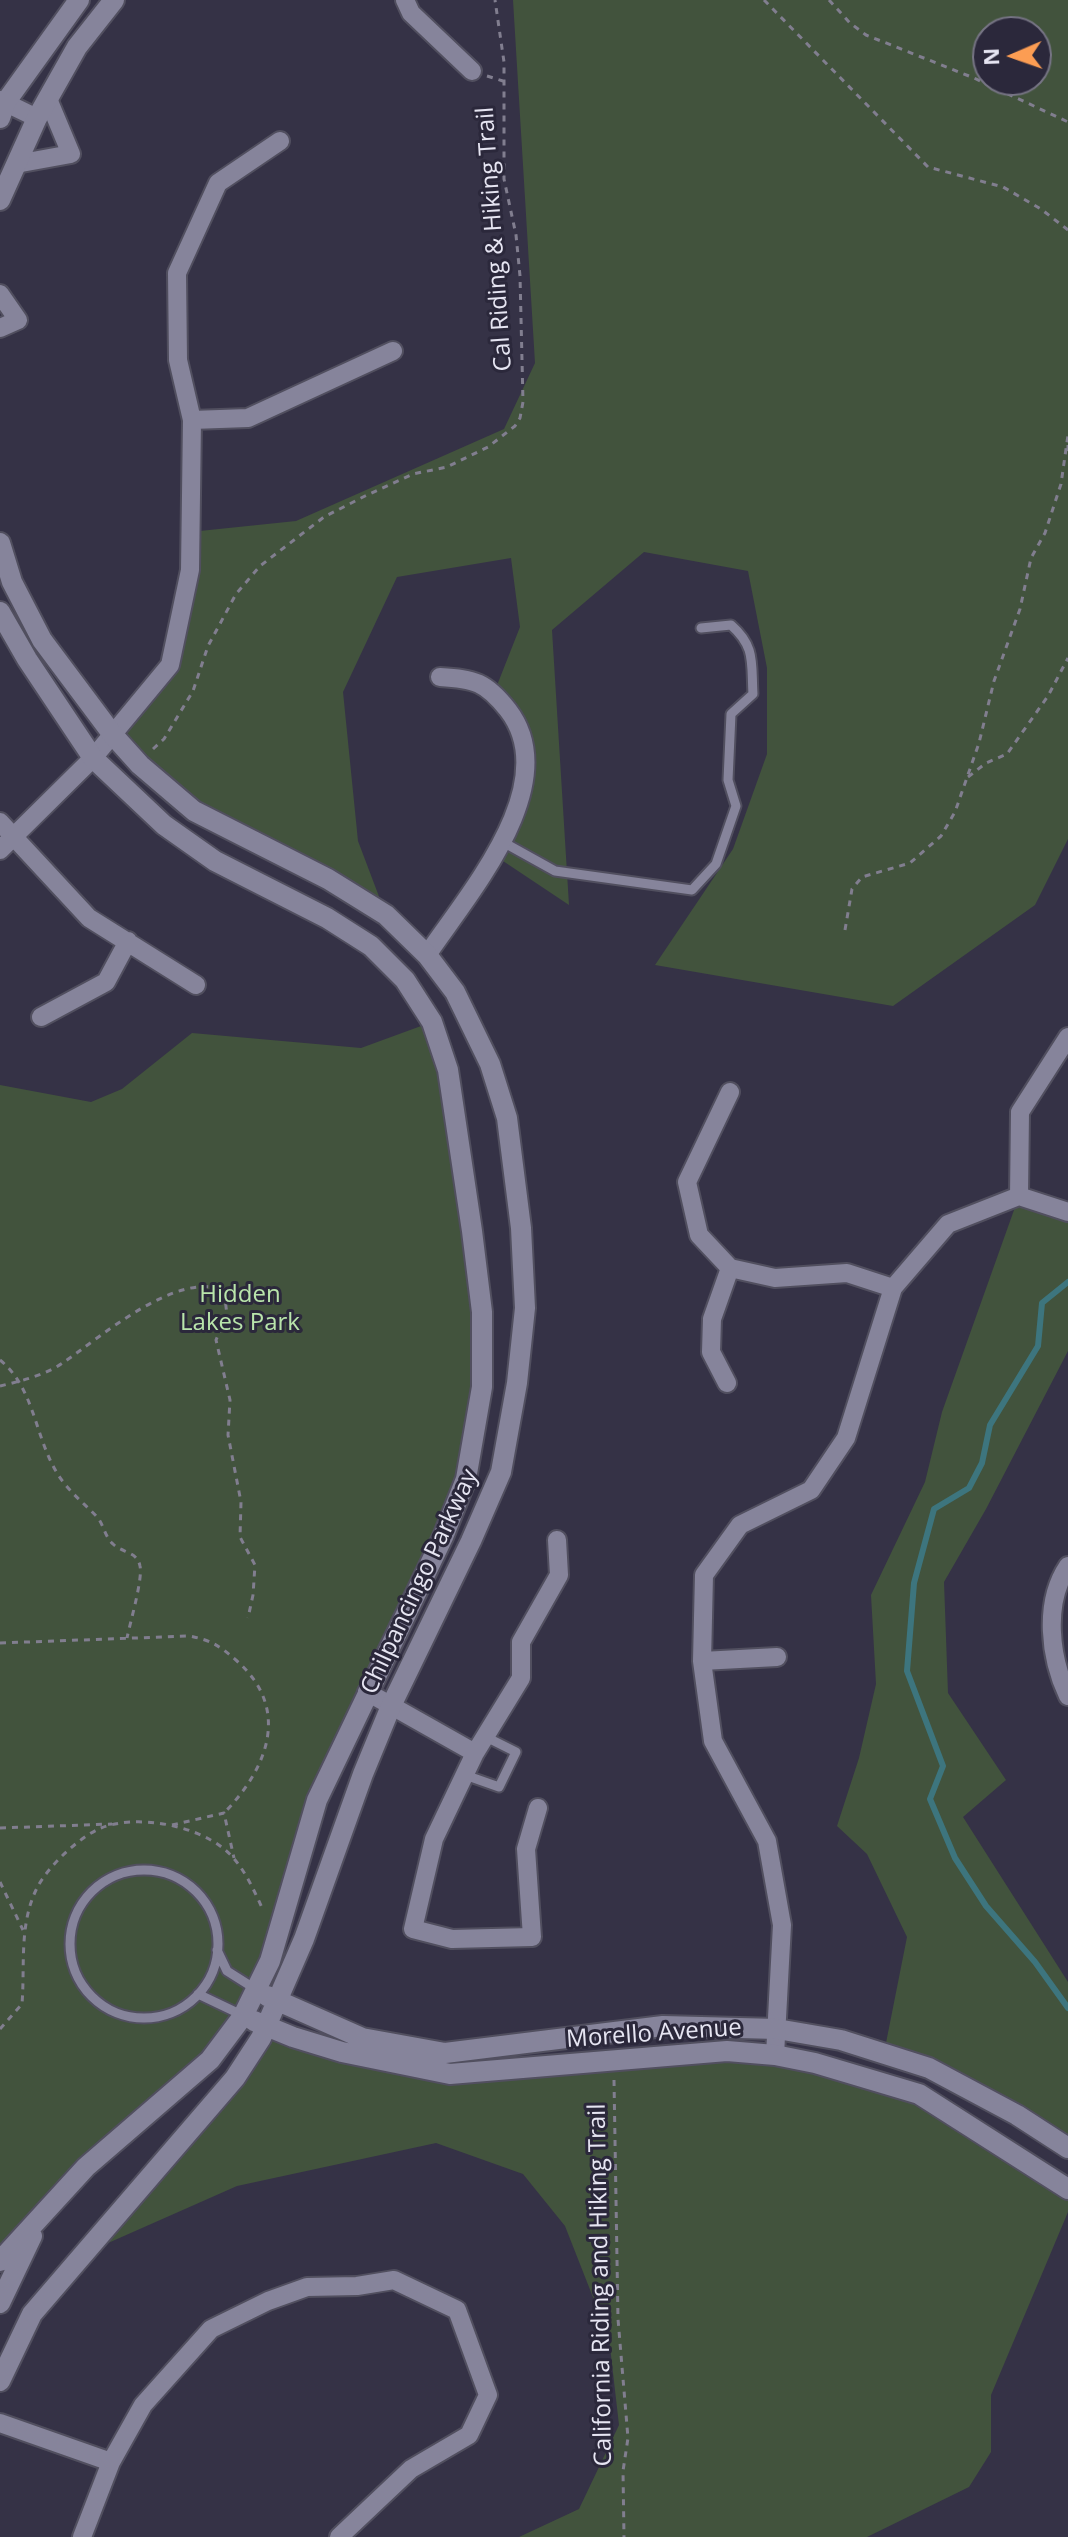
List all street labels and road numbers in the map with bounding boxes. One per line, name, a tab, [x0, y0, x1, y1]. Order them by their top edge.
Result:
street label: Cal Riding & Hiking Trail	[471, 106, 519, 372]
street label: Chilpancingo Parkway	[355, 1465, 485, 1699]
street label: Morello Avenue	[565, 2014, 743, 2054]
street label: California Riding and Hiking Trail	[583, 2103, 619, 2467]

